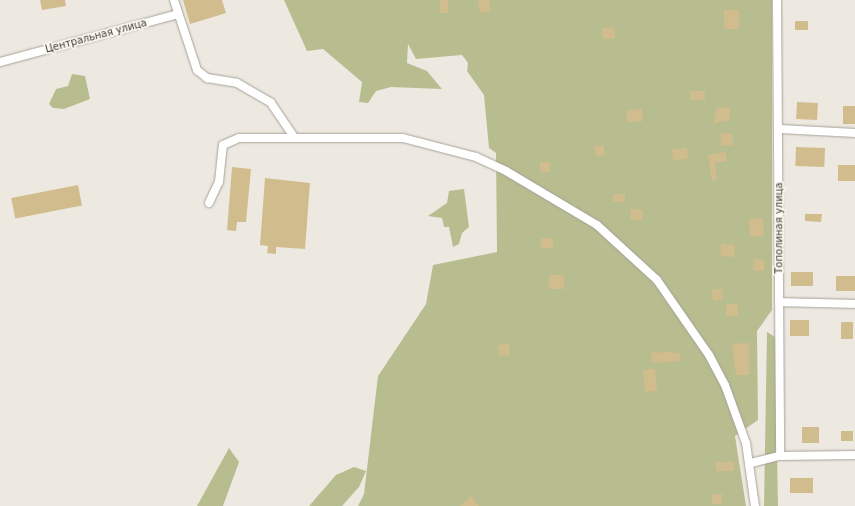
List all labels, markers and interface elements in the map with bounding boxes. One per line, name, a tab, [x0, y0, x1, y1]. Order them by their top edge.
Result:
street label: Центральная улица	[44, 17, 148, 55]
street label: Тополиная улица	[773, 182, 785, 274]

